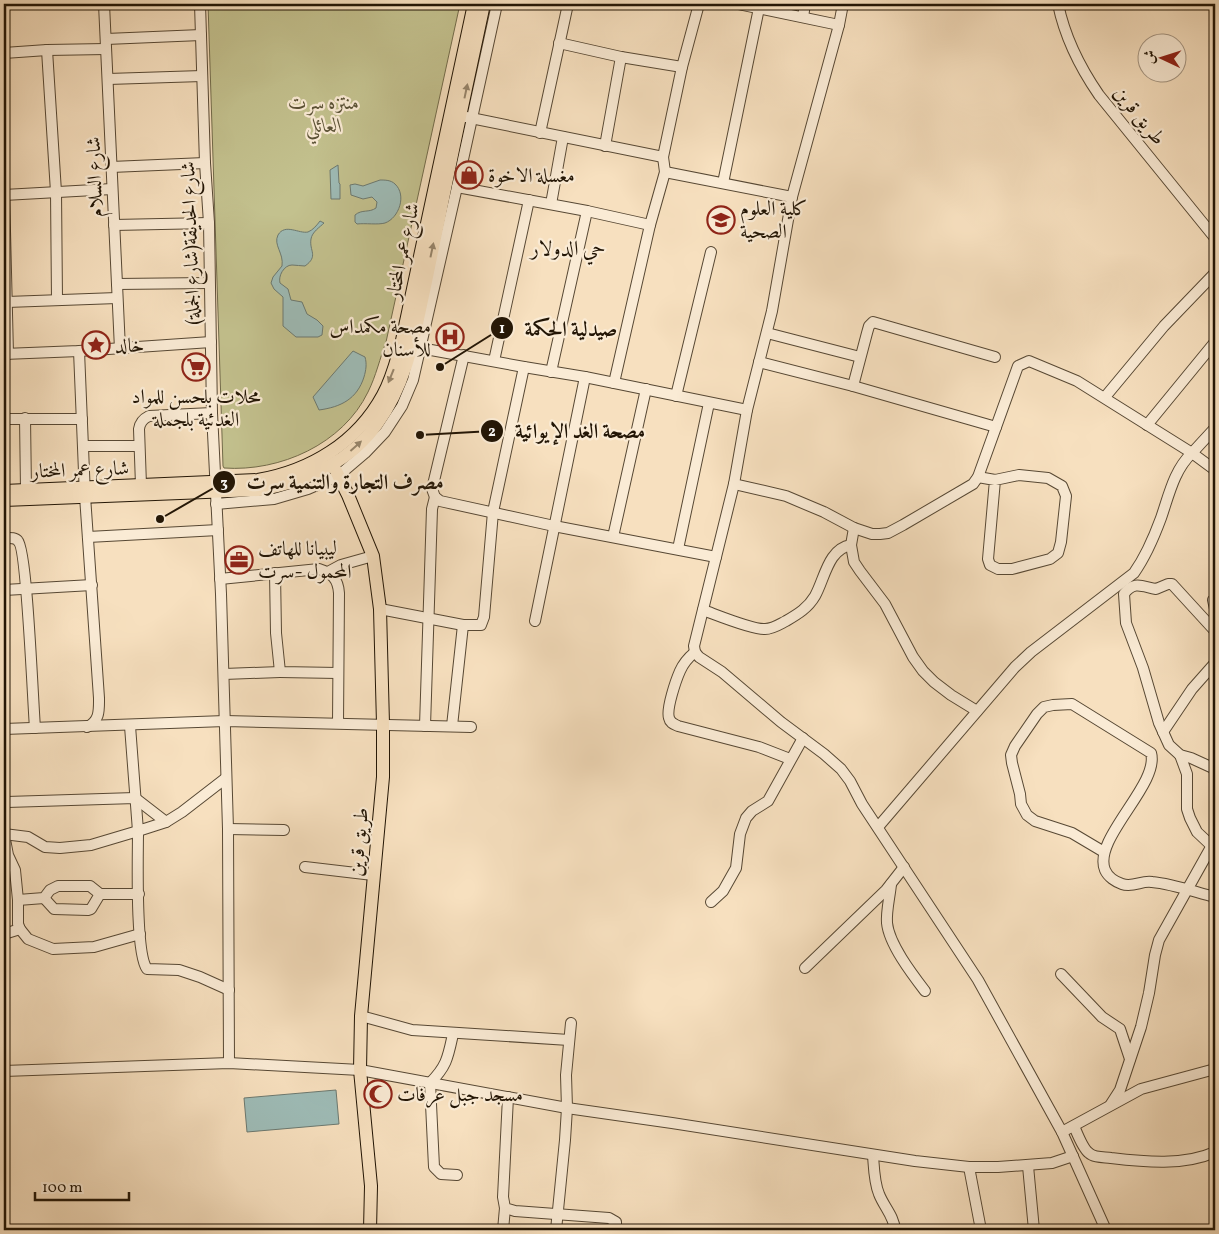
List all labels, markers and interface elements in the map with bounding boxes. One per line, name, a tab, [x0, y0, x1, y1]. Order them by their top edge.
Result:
north arrow	[1136, 32, 1186, 82]
text: ش	[1141, 49, 1160, 65]
street label: طريق قرين	[1106, 81, 1171, 152]
one-way arrow	[462, 83, 470, 99]
park label: منتزه سرت العائلي	[288, 90, 360, 145]
street label: شارع السلام	[81, 136, 113, 218]
shop icon: مغسلة الاخوة	[454, 160, 484, 190]
street label: شارع الحديقة(شارع الجملة)	[175, 161, 211, 325]
place label: مغسلة الاخوة	[488, 163, 575, 191]
place label: كلية العلوم الصحية	[740, 196, 808, 247]
street label: شارع عمر المختار	[380, 201, 430, 305]
school or university icon: كلية العلوم الصحية	[706, 205, 736, 235]
district label: حي الدولار	[528, 235, 606, 265]
one-way arrow	[428, 242, 436, 258]
callout: صيدلية الحكمة	[489, 310, 627, 346]
place label: مصحة مكمداس للأسنان	[330, 314, 431, 365]
text: صيدلية الحكمة	[525, 316, 617, 345]
text: 1	[499, 319, 505, 340]
hospital icon: مصحة مكمداس للأسنان	[435, 322, 465, 352]
place icon: خالد	[81, 330, 111, 360]
place label: خالد	[115, 333, 144, 361]
supermarket icon: محلات بلحسن للمواد الغدئية بلجملة	[181, 352, 211, 382]
one-way arrow	[387, 369, 395, 383]
place label: محلات بلحسن للمواد الغدئية بلجملة	[131, 384, 261, 435]
callout: مصحة الغد الإيوائية	[480, 413, 655, 449]
text: مصحة الغد الإيوائية	[515, 418, 645, 447]
text: 2	[488, 422, 496, 443]
one-way arrow	[349, 440, 361, 452]
street label: شارع عمر المختار	[29, 455, 130, 489]
callout: مصرف التجارة والتنمية سرت	[212, 464, 454, 500]
text: مصرف التجارة والتنمية سرت	[246, 469, 444, 498]
text: 3	[220, 473, 228, 494]
place label: ليبيانا للهاتف المحمول -سرت	[258, 536, 352, 587]
office icon: ليبيانا للهاتف المحمول -سرت	[224, 545, 254, 575]
street label: طريق قرين	[343, 807, 377, 878]
mosque icon: مسجد جبل عرفات	[363, 1079, 393, 1109]
place label: مسجد جبل عرفات	[397, 1082, 523, 1110]
scale bar	[35, 1169, 129, 1201]
text: 100 m	[42, 1178, 82, 1199]

